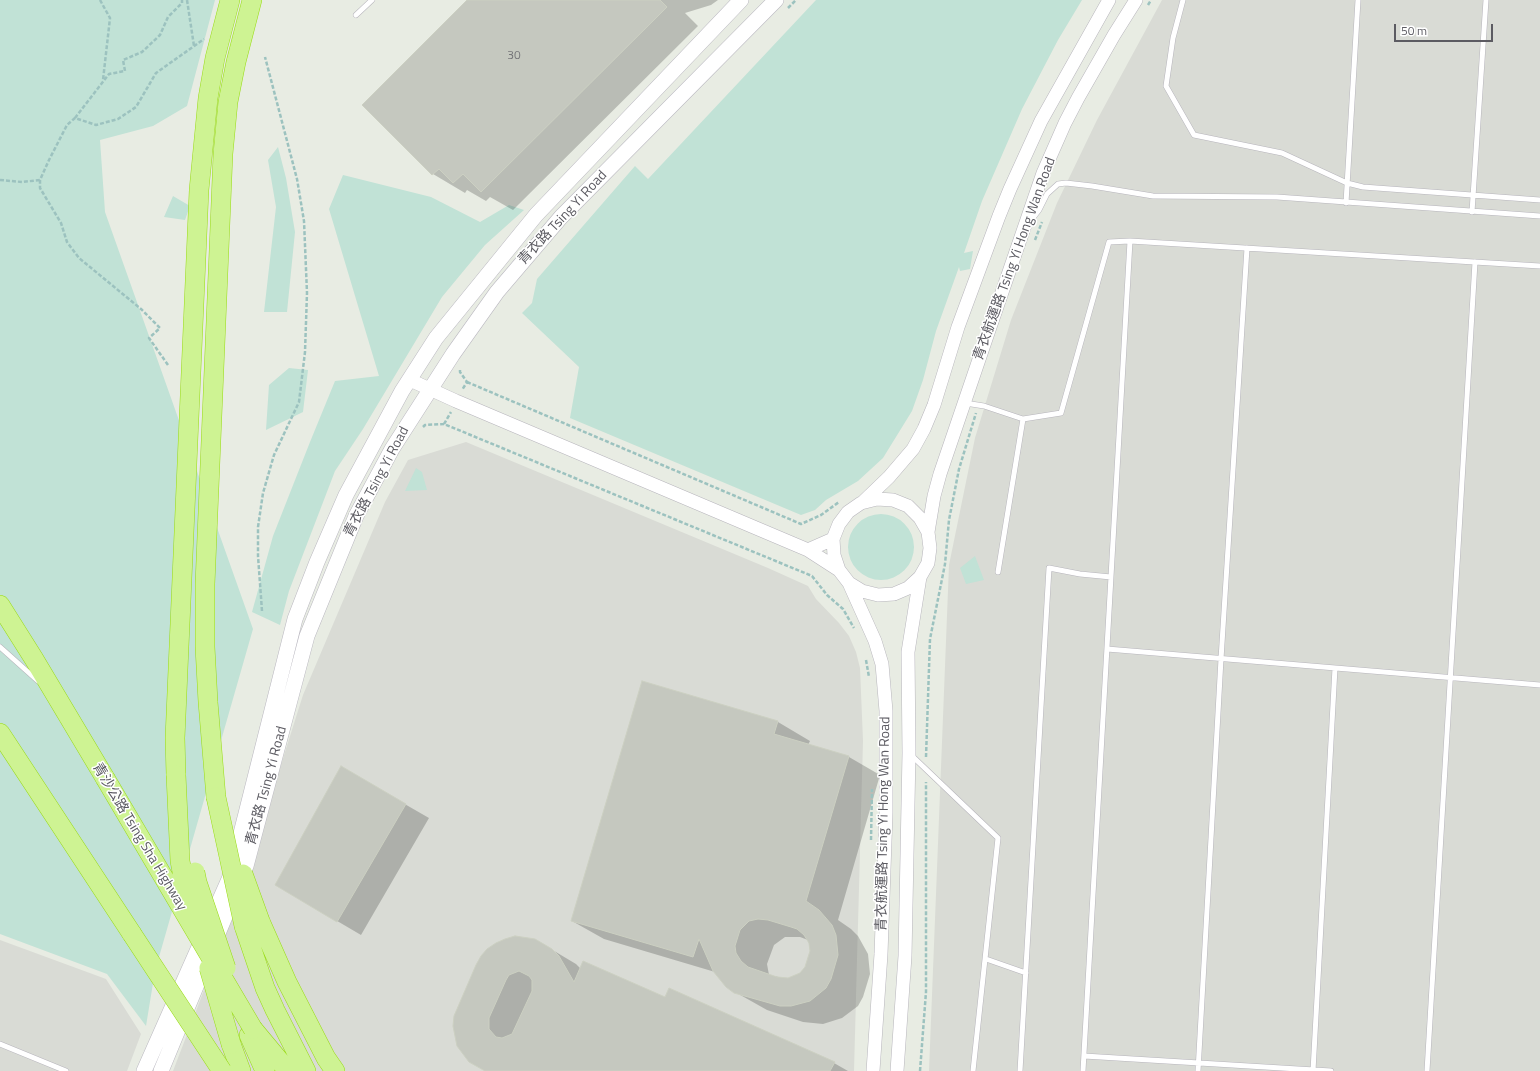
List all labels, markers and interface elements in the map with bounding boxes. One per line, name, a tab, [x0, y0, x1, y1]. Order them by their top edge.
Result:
scale bar	[1396, 16, 1495, 42]
text: 50 m	[1401, 21, 1427, 40]
house number: 30	[507, 49, 521, 63]
street label: 青衣航運路 Tsing Yi Hong Wan Road	[970, 155, 1060, 363]
street label: 青衣路 Tsing Yi Road	[515, 167, 611, 269]
street label: 青衣路 Tsing Yi Road	[341, 424, 413, 540]
street label: 青衣航運路 Tsing Yi Hong Wan Road	[874, 716, 894, 932]
street label: 青衣路 Tsing Yi Road	[243, 725, 291, 847]
street label: 青沙公路 Tsing Sha Highway	[88, 760, 190, 914]

